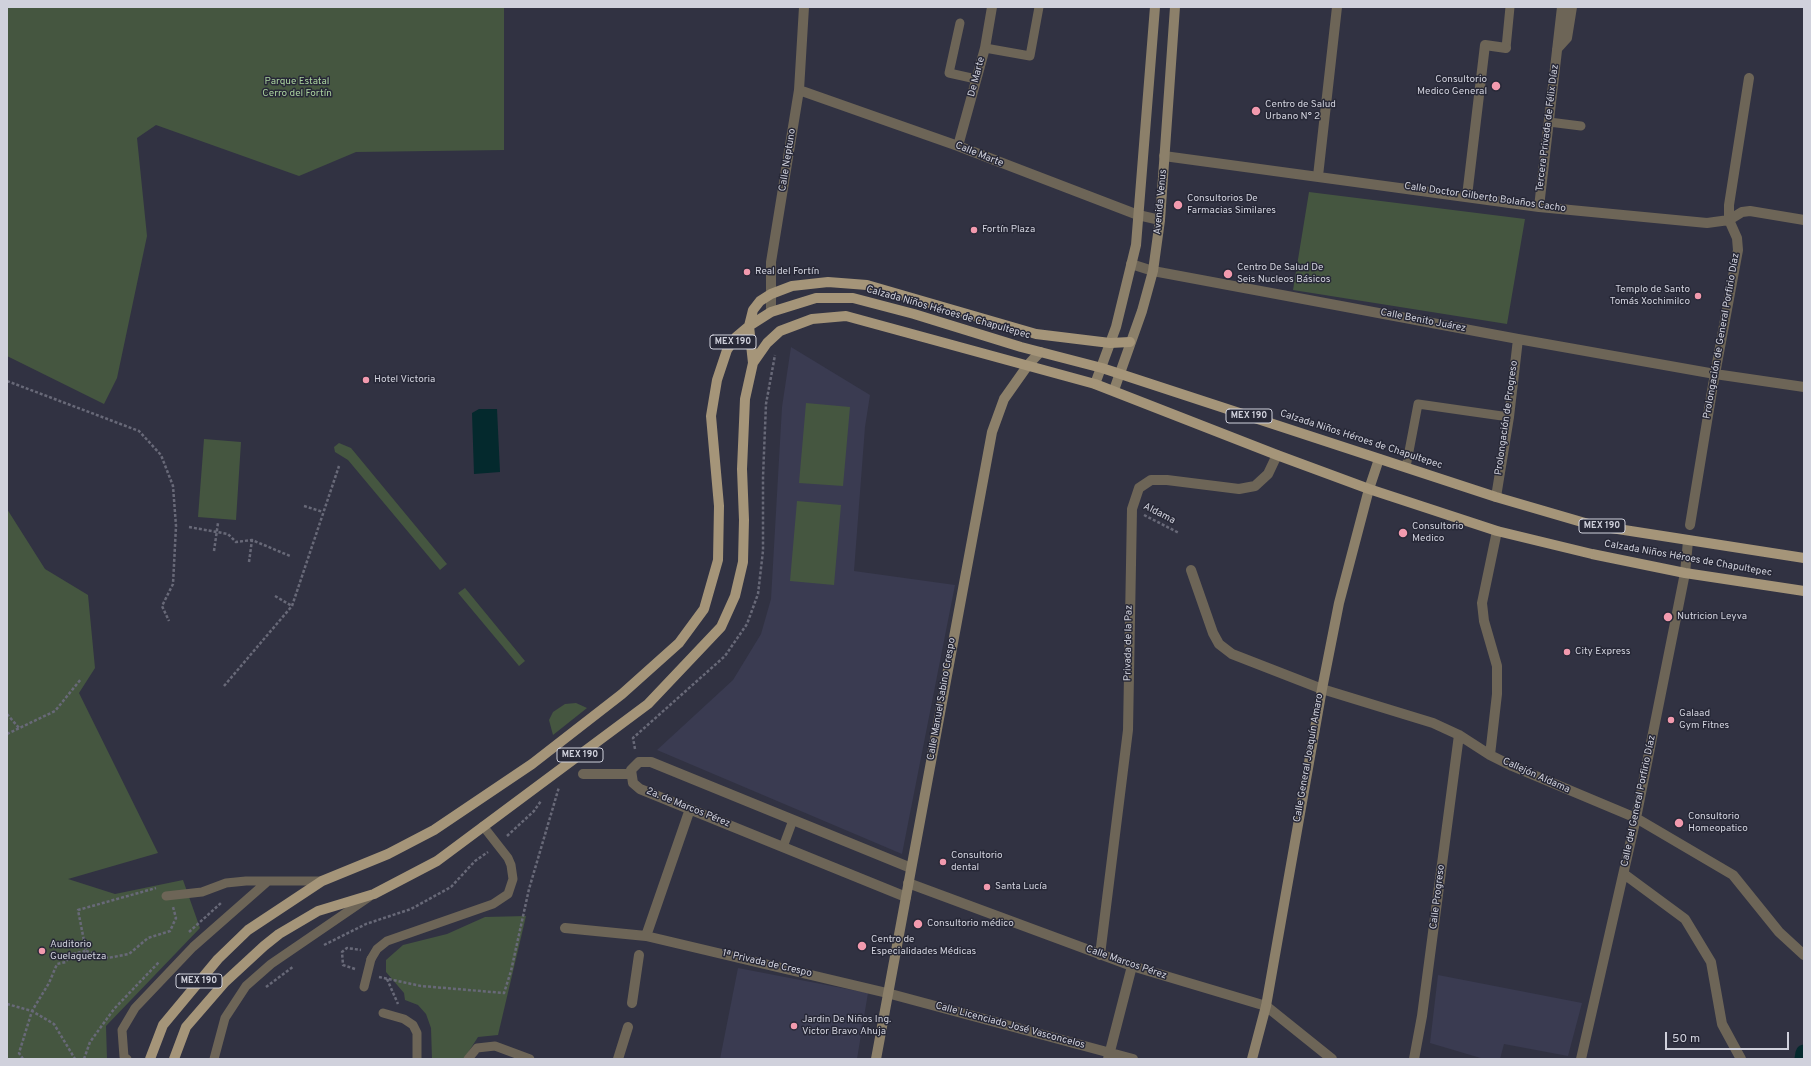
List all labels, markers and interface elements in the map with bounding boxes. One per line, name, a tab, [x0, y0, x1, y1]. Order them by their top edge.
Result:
street label: De Marte	[966, 56, 988, 98]
street label: Tercera Privada de Félix Díaz	[1534, 64, 1562, 192]
place label: Consultorio Medico General	[1417, 74, 1487, 98]
park label: Parque Estatal Cerro del Fortín	[262, 76, 332, 100]
marker: Consultorio Medico General	[1490, 80, 1502, 92]
place label: Centro de Salud Urbano N° 2	[1265, 99, 1336, 122]
marker: Centro de Salud Urbano N° 2	[1250, 105, 1262, 117]
street label: Calle Neptuno	[777, 128, 799, 192]
street label: Calle Marte	[953, 140, 1005, 170]
street label: Avenida Venus	[1152, 169, 1170, 235]
street label: Calle Doctor Gilberto Bolaños Cacho	[1403, 181, 1567, 215]
place label: Consultorios De Farmacias Similares	[1187, 193, 1276, 216]
marker: Consultorios De Farmacias Similares	[1172, 199, 1184, 211]
place label: Fortín Plaza	[982, 224, 1035, 236]
marker: Fortín Plaza	[969, 225, 979, 235]
street label: Prolongación de General Porfirio Díaz	[1701, 252, 1743, 420]
place label: Centro De Salud De Seis Nucleos Básicos	[1237, 262, 1330, 286]
place label: Real del Fortín	[755, 266, 819, 278]
marker: Real del Fortín	[742, 267, 752, 277]
marker: Centro De Salud De Seis Nucleos Básicos	[1222, 268, 1234, 280]
street label: Calzada Niños Héroes de Chapultepec	[865, 284, 1031, 342]
place label: Templo de Santo Tomás Xochimilco	[1610, 284, 1690, 308]
marker: Templo de Santo Tomás Xochimilco	[1693, 291, 1703, 301]
street label: Calle Benito Juárez	[1379, 307, 1467, 335]
road number: MEX 190	[710, 335, 756, 349]
street label: Prolongación de Progreso	[1493, 360, 1521, 476]
place label: Hotel Victoria	[374, 374, 435, 386]
marker: Hotel Victoria	[361, 375, 371, 385]
street label: Calzada Niños Héroes de Chapultepec	[1278, 408, 1444, 472]
road number: MEX 190	[1226, 409, 1272, 423]
street label: Aldama	[1141, 501, 1177, 527]
road number: MEX 190	[1579, 519, 1625, 533]
place label: Consultorio Medico	[1412, 521, 1464, 544]
marker: Consultorio Medico	[1397, 527, 1409, 539]
street label: Calzada Niños Héroes de Chapultepec	[1603, 538, 1773, 580]
street label: Privada de la Paz	[1122, 605, 1136, 681]
marker: Nutricion Leyva	[1662, 611, 1674, 623]
place label: Nutricion Leyva	[1677, 611, 1747, 623]
street label: Calle Manuel Sabino Crespo	[925, 637, 959, 761]
place label: City Express	[1575, 646, 1630, 658]
marker: City Express	[1562, 647, 1572, 657]
street label: Calle General Joaquín Amaro	[1292, 693, 1326, 823]
place label: Galaad Gym Fitnes	[1679, 708, 1729, 732]
marker: Galaad Gym Fitnes	[1666, 715, 1676, 725]
street label: Calle del General Porfirio Díaz	[1619, 734, 1659, 868]
road number: MEX 190	[557, 748, 603, 762]
street label: Callejón Aldama	[1500, 756, 1572, 796]
street label: 2a. de Marcos Pérez	[644, 786, 732, 830]
place label: Consultorio Homeopatico	[1688, 811, 1748, 834]
marker: Consultorio Homeopatico	[1673, 817, 1685, 829]
place label: Consultorio dental	[951, 850, 1003, 874]
marker: Consultorio dental	[938, 857, 948, 867]
street label: Calle Progreso	[1428, 864, 1448, 930]
place label: Santa Lucía	[995, 881, 1047, 893]
marker: Santa Lucía	[982, 882, 992, 892]
marker: Consultorio médico	[912, 918, 924, 930]
place label: Consultorio médico	[927, 918, 1014, 930]
place label: Centro de Especialidades Médicas	[871, 934, 976, 958]
place label: Auditorio Guelaguetza	[50, 939, 106, 962]
marker: Centro de Especialidades Médicas	[856, 940, 868, 952]
street label: Calle Marcos Pérez	[1084, 944, 1168, 982]
marker: Auditorio Guelaguetza	[37, 946, 47, 956]
street label: 1ª Privada de Crespo	[721, 948, 813, 980]
road number: MEX 190	[176, 974, 222, 988]
street label: Calle Licenciado José Vasconcelos	[934, 1000, 1086, 1052]
place label: Jardin De Niños Ing. Victor Bravo Ahuja	[802, 1014, 891, 1038]
marker: Jardin De Niños Ing. Victor Bravo Ahuja	[789, 1021, 799, 1031]
scale bar	[1667, 1024, 1791, 1050]
text: 50 m	[1672, 1031, 1700, 1047]

